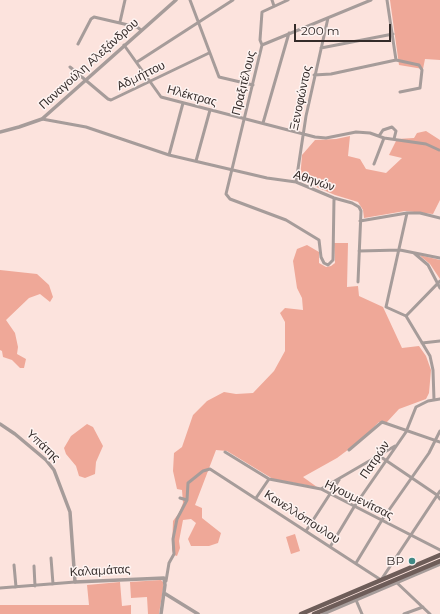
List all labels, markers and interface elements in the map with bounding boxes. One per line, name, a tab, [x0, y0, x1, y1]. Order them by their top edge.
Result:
street label: Παναγούλη Αλεξάνδρου	[36, 16, 142, 112]
scale bar	[296, 16, 393, 42]
text: 200 m	[301, 23, 340, 38]
street label: Πραξιτέλους	[229, 49, 259, 117]
street label: Αδμήττου	[114, 58, 168, 94]
street label: Ξενοφώντος	[287, 64, 315, 132]
street label: Ηλέκτρας	[166, 82, 218, 110]
street label: Αθηνών	[291, 167, 337, 195]
street label: Υπάτης	[23, 427, 63, 465]
street label: Πατρών	[357, 438, 393, 482]
street label: Ηγουμενίτσας	[322, 477, 396, 523]
street label: Κανελλόπουλου	[261, 487, 343, 547]
place label: BP	[386, 554, 404, 568]
marker: BP	[407, 556, 417, 566]
street label: Καλαμάτας	[69, 562, 131, 580]

